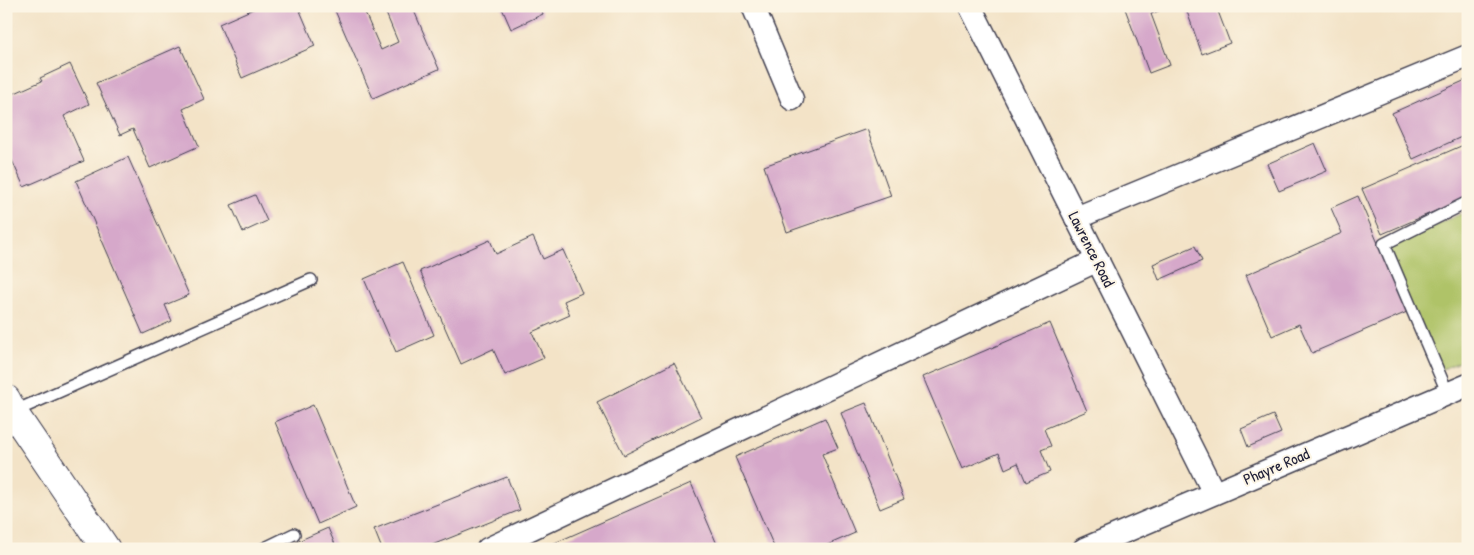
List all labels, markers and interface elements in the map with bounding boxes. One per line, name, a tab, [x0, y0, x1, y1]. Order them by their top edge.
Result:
street label: Lawrence Road	[1064, 208, 1120, 290]
street label: Phayre Road	[1240, 442, 1312, 490]

